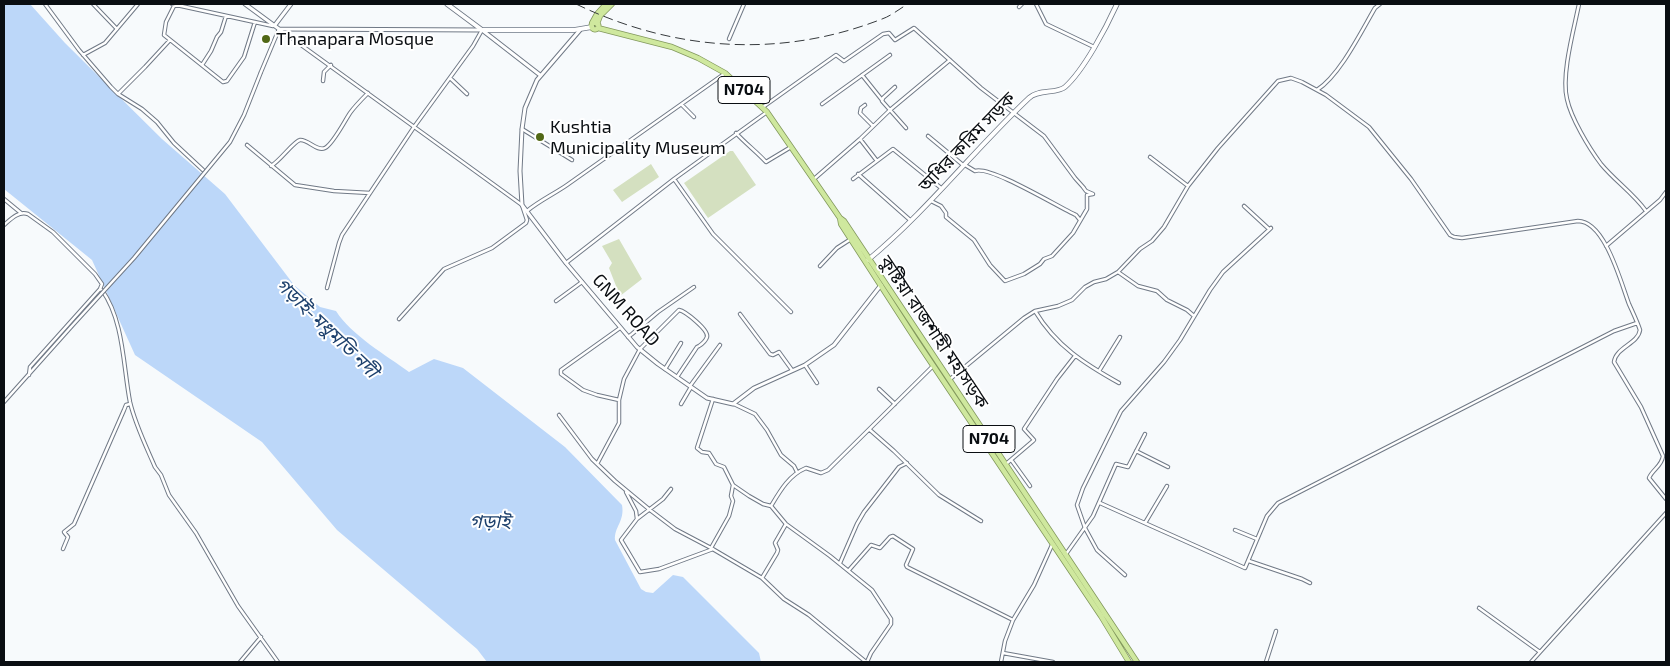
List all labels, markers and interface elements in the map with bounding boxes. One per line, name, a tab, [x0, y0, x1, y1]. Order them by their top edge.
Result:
place label: Thanapara Mosque	[276, 28, 434, 50]
marker: Thanapara Mosque	[260, 33, 272, 45]
road number: N704	[718, 76, 770, 104]
street label: অধির করিম সড়ক	[914, 88, 1020, 196]
place label: Kushtia Municipality Museum	[550, 116, 726, 158]
marker: Kushtia Municipality Museum	[534, 131, 546, 143]
street label: কুষ্টিয়া রাজশাহী মহাসড়ক	[875, 252, 993, 412]
street label: GNM ROAD	[588, 269, 664, 351]
water label: গড়াই-মধুমতি নদী	[271, 273, 383, 383]
road number: N704	[963, 426, 1015, 452]
water label: গড়াই	[469, 511, 511, 533]

